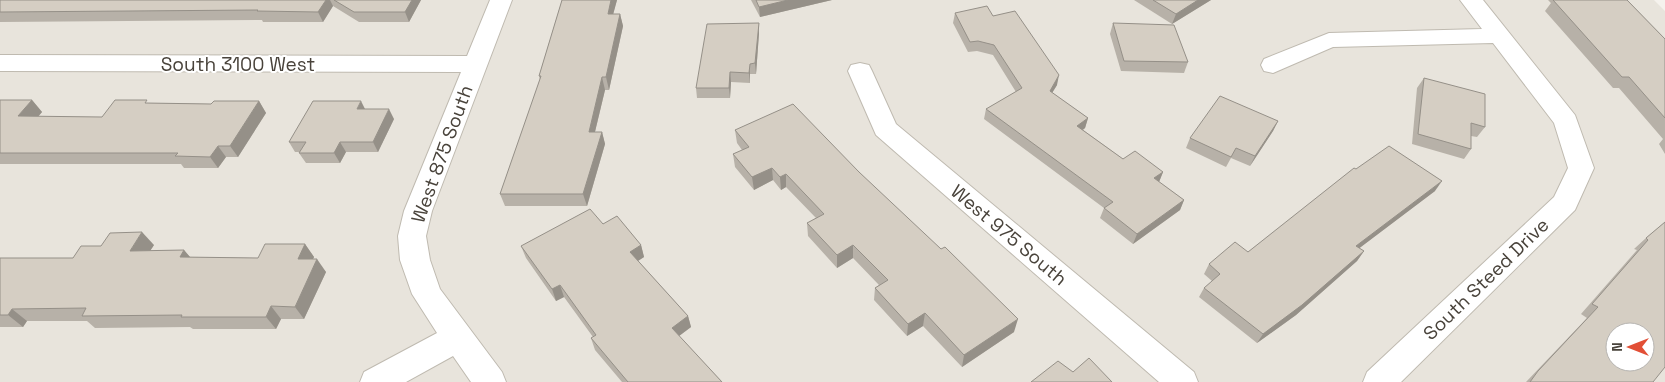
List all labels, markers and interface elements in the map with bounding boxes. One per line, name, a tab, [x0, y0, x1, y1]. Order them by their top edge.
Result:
street label: South 3100 West	[161, 52, 315, 77]
street label: West 875 South	[405, 82, 479, 226]
street label: West 975 South	[946, 179, 1072, 291]
street label: South Steed Drive	[1418, 213, 1554, 345]
north arrow	[1605, 322, 1655, 372]
text: N	[1608, 342, 1626, 352]

